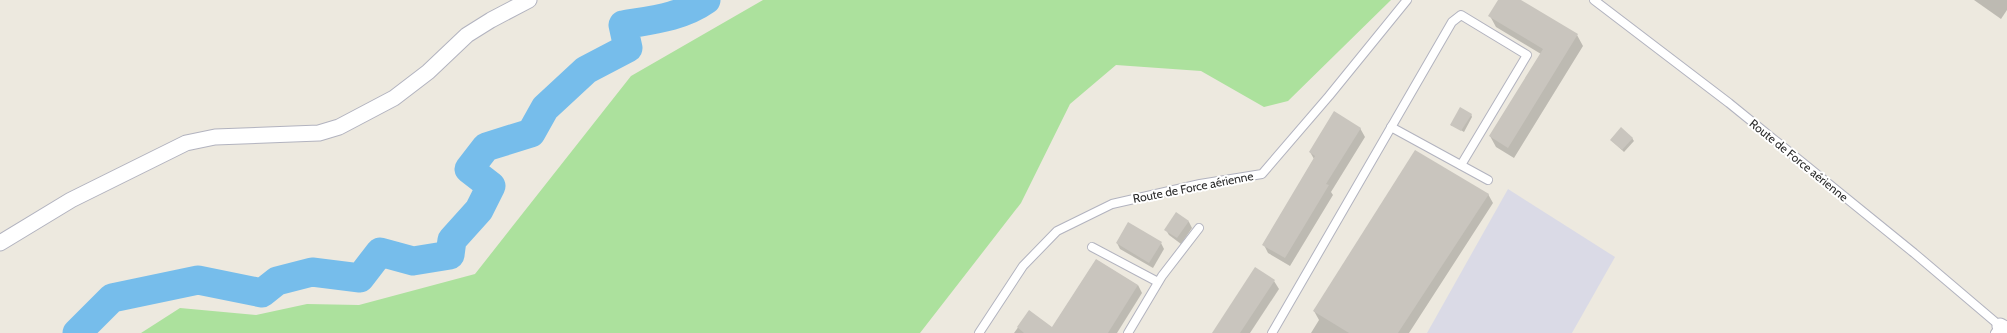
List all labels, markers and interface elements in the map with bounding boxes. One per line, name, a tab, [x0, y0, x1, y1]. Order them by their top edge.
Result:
street label: Route de Force aérienne	[1747, 116, 1851, 204]
street label: Route de Force aérienne	[1131, 168, 1255, 206]

